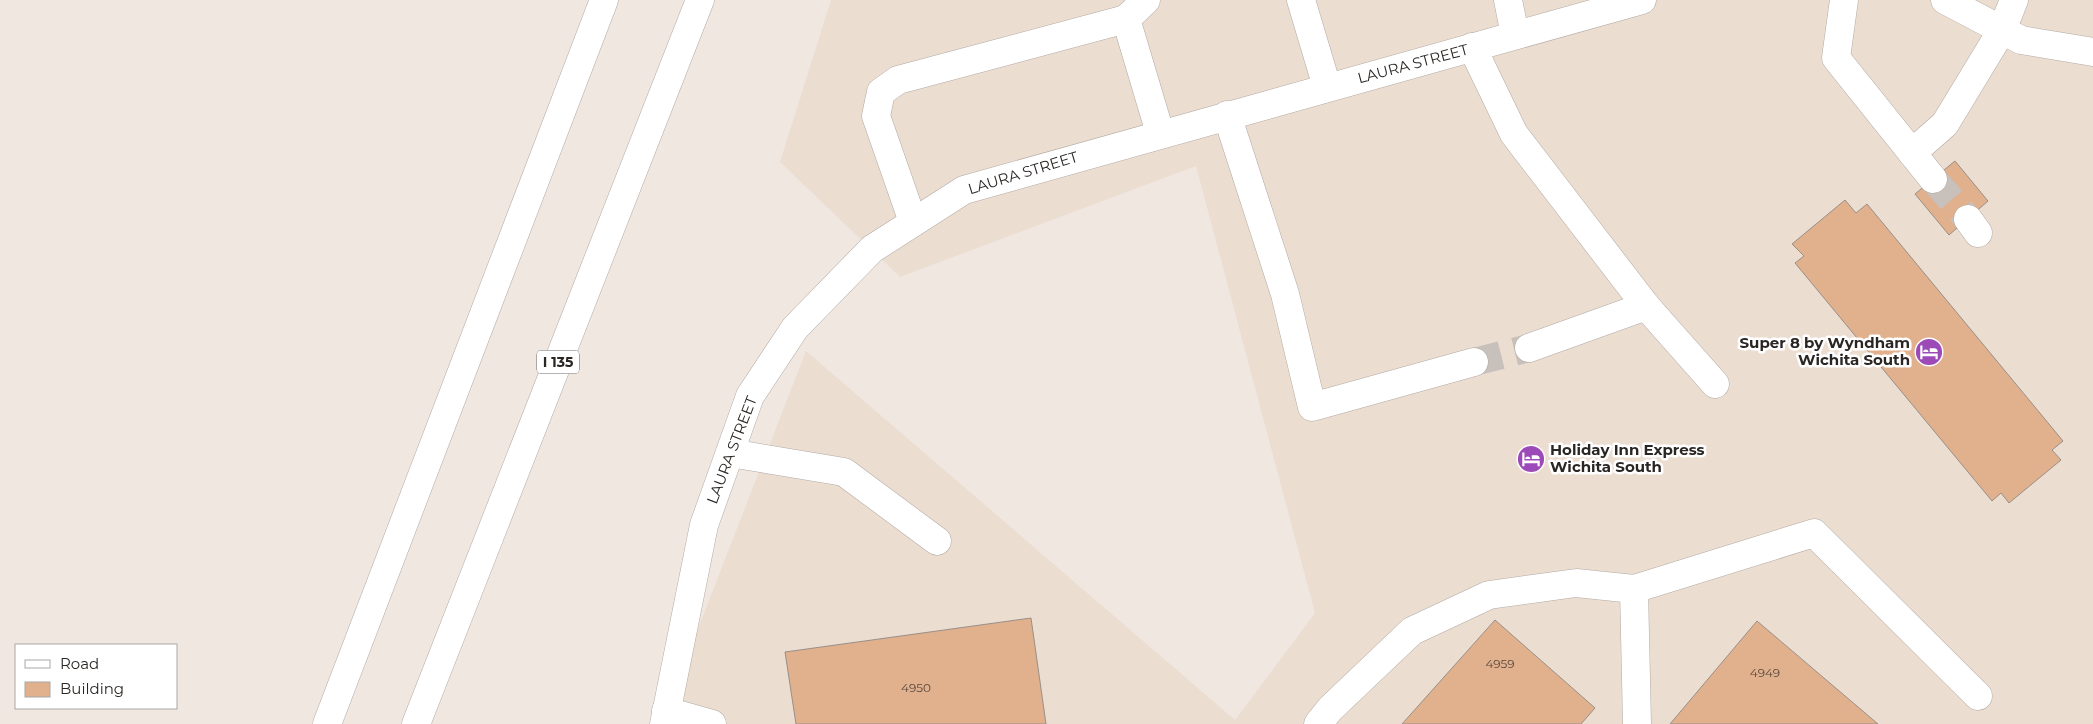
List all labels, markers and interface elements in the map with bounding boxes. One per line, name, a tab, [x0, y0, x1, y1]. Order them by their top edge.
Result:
street label: LAURA STREET	[1355, 39, 1471, 87]
street label: LAURA STREET	[966, 147, 1081, 198]
place label: Super 8 by Wyndham Wichita South	[1740, 333, 1910, 369]
hotel icon: Super 8 by Wyndham Wichita South	[1914, 337, 1944, 367]
road number: I 135	[537, 351, 579, 374]
street label: LAURA STREET	[702, 393, 761, 506]
place label: Holiday Inn Express Wichita South	[1550, 440, 1705, 476]
hotel icon: Holiday Inn Express Wichita South	[1516, 444, 1546, 474]
legend	[15, 644, 178, 709]
text: Road	[60, 654, 99, 673]
house number: 4959	[1485, 656, 1515, 671]
house number: 4949	[1750, 665, 1780, 680]
text: Building	[60, 679, 124, 698]
house number: 4950	[901, 680, 931, 695]

